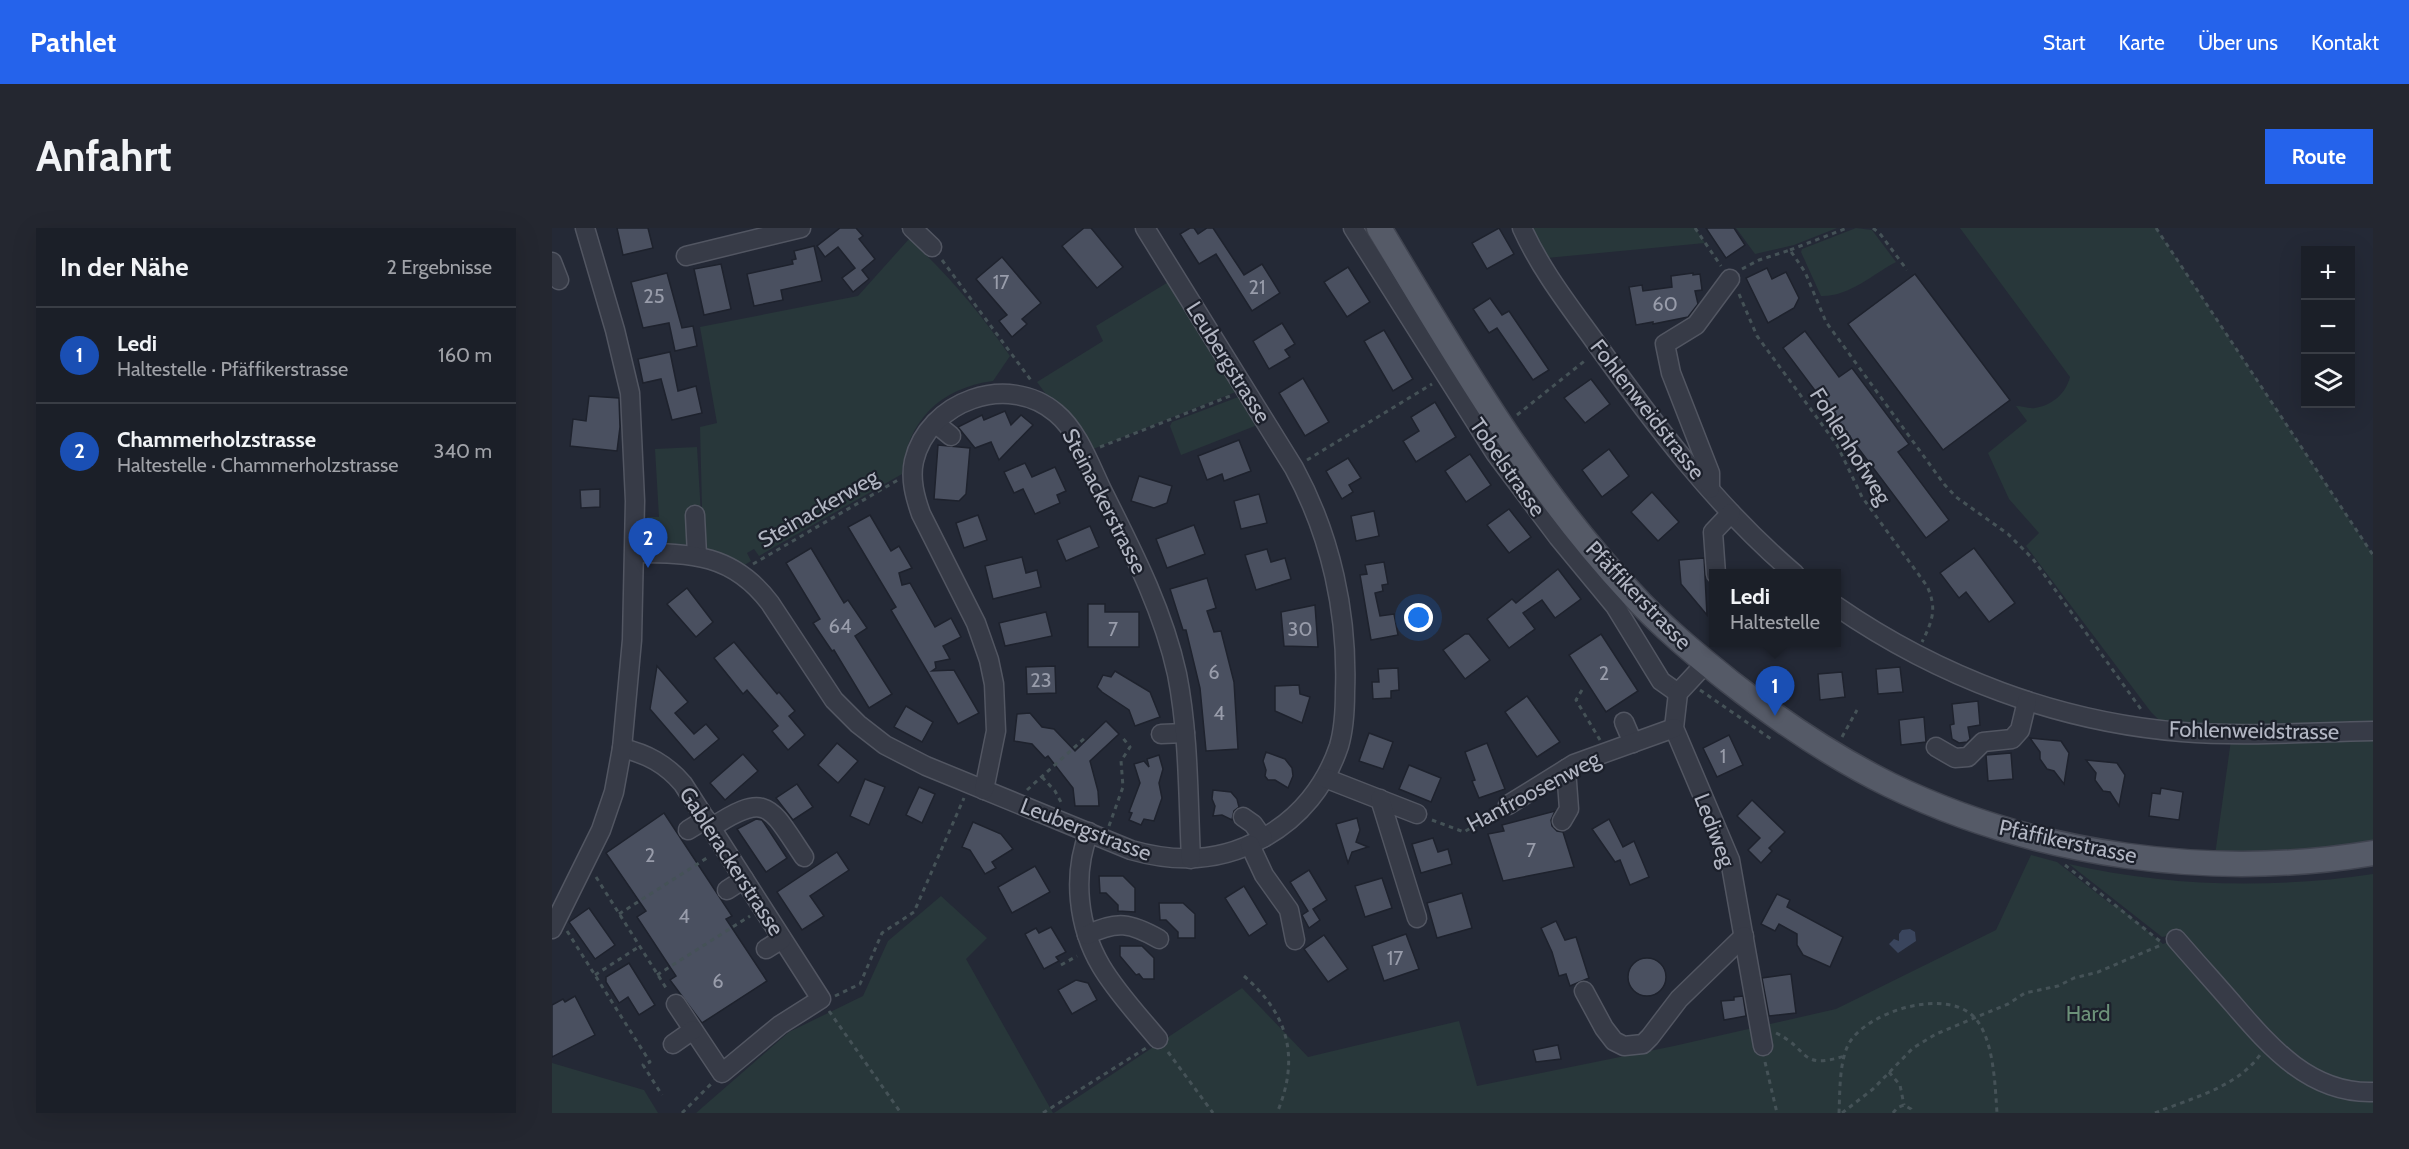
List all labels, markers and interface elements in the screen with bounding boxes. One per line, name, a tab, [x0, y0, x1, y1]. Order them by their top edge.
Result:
text: Pathlet	[30, 25, 116, 59]
text: Start	[2043, 30, 2086, 55]
text: Karte	[2119, 30, 2165, 55]
text: Über uns	[2198, 30, 2278, 55]
text: Kontakt	[2311, 30, 2379, 55]
button: Route	[2265, 129, 2373, 184]
text: Anfahrt	[36, 130, 172, 182]
map controls	[2301, 246, 2355, 408]
button: +	[2301, 246, 2355, 300]
text: In der Nähe	[60, 251, 189, 283]
text: 2 Ergebnisse	[386, 255, 492, 279]
house number: 17	[993, 270, 1009, 294]
house number: 21	[1249, 275, 1266, 299]
house number: 25	[643, 284, 665, 308]
house number: 60	[1652, 292, 1678, 316]
street label: Leubergstrasse	[1181, 297, 1277, 428]
button: −	[2301, 300, 2355, 354]
text: Ledi	[117, 330, 157, 357]
street label: Fohlenweidstrasse	[1585, 334, 1711, 485]
text: 1	[76, 343, 83, 367]
text: 160 m	[438, 343, 492, 367]
button: layers	[2301, 354, 2355, 408]
text: Haltestelle · Pfäffikerstrasse	[117, 357, 348, 381]
street label: Fohlenhofweg	[1804, 383, 1898, 510]
street label: Tobelstrasse	[1464, 413, 1551, 522]
street label: Steinackerstrasse	[1056, 424, 1153, 578]
text: Chammerholzstrasse	[117, 426, 316, 453]
text: 2	[74, 439, 85, 463]
text: 340 m	[434, 439, 492, 463]
text: Haltestelle · Chammerholzstrasse	[117, 453, 399, 477]
street label: Steinackerweg	[753, 463, 884, 554]
pin: 2	[628, 518, 668, 568]
street label: Pfäffikerstrasse	[1580, 535, 1697, 655]
popup	[1709, 569, 1841, 647]
text: Ledi	[1730, 583, 1770, 610]
your location	[1404, 603, 1433, 632]
text: Haltestelle	[1730, 610, 1820, 634]
house number: 64	[829, 614, 852, 638]
house number: 7	[1108, 617, 1118, 641]
house number: 30	[1288, 617, 1312, 641]
house number: 6	[1208, 660, 1220, 684]
house number: 2	[1599, 661, 1609, 685]
pin: 1	[1756, 666, 1794, 716]
house number: 23	[1030, 668, 1052, 692]
house number: 4	[1213, 701, 1225, 725]
street label: Fohlenweidstrasse	[2169, 716, 2339, 745]
house number: 1	[1720, 744, 1726, 768]
street label: Hanfroosenweg	[1462, 745, 1605, 838]
street label: Gablerackerstrasse	[673, 782, 790, 941]
street label: Lediweg	[1688, 789, 1741, 872]
street label: Leubergstrasse	[1016, 792, 1155, 867]
street label: Pfäffikerstrasse	[1996, 814, 2139, 869]
house number: 7	[1526, 838, 1536, 862]
house number: 2	[645, 843, 655, 867]
house number: 4	[678, 904, 690, 928]
house number: 17	[1387, 946, 1403, 970]
house number: 6	[712, 969, 724, 993]
park label: Hard	[2066, 1000, 2110, 1027]

